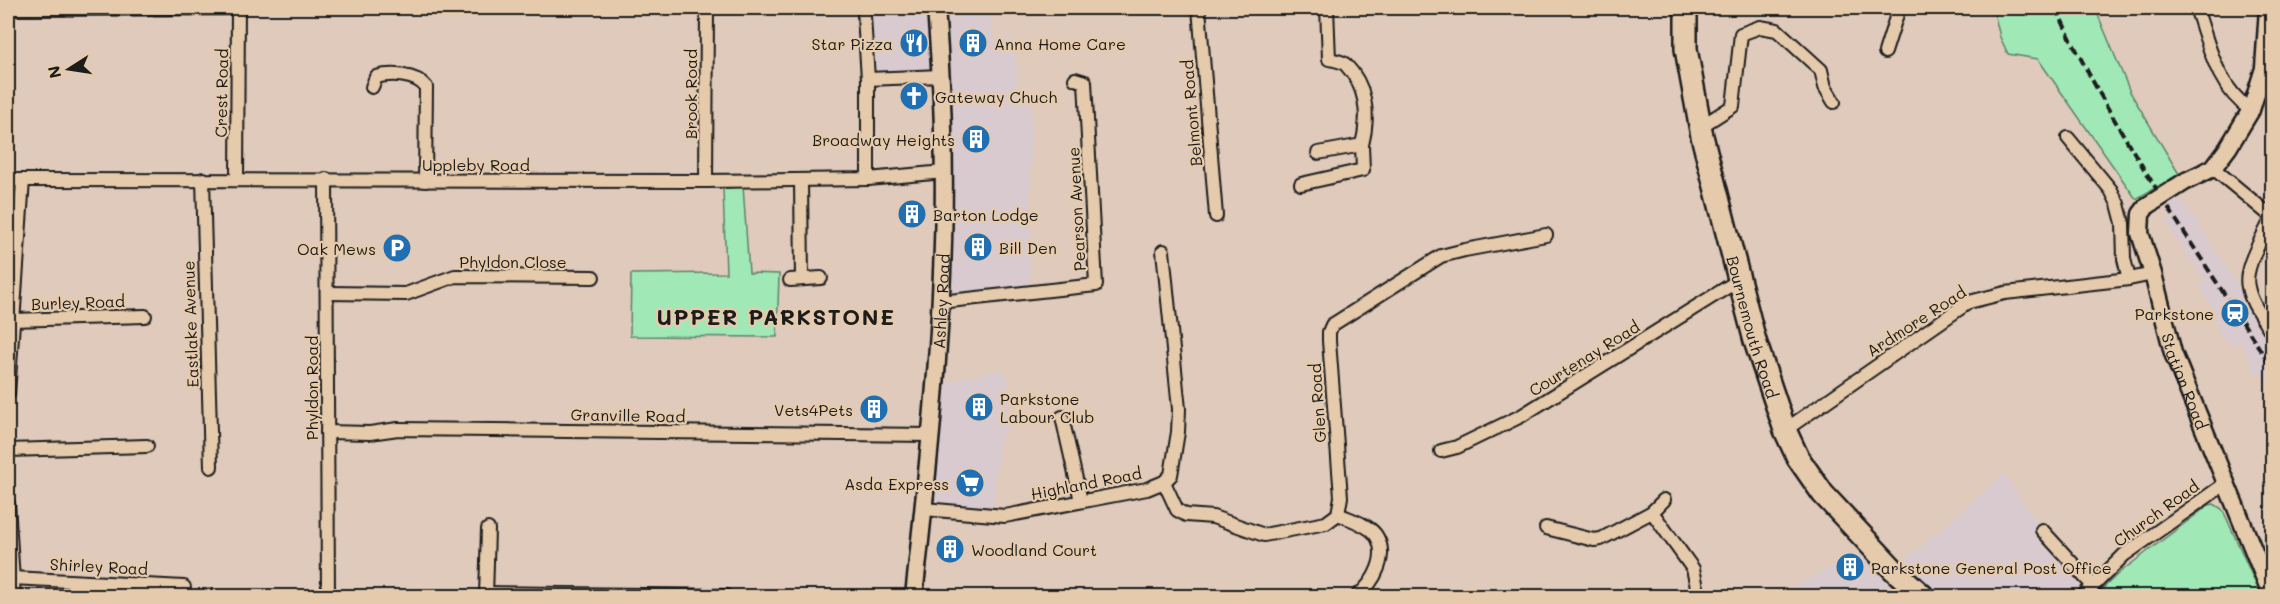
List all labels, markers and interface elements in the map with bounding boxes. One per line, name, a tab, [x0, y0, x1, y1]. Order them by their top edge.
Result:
restaurant icon: Star Pizza	[898, 27, 930, 59]
building icon: Anna Home Care	[957, 27, 989, 59]
place label: Star Pizza	[811, 33, 893, 54]
place label: Anna Home Care	[994, 33, 1126, 54]
north arrow	[39, 39, 99, 99]
street label: Crest Road	[210, 48, 232, 138]
street label: Brook Road	[680, 49, 701, 139]
street label: Belmont Road	[1176, 59, 1206, 167]
text: N	[42, 64, 65, 80]
church icon: Gateway Chuch	[898, 80, 930, 112]
place label: Gateway Chuch	[935, 86, 1057, 107]
building icon: Broadway Heights	[960, 123, 992, 155]
place label: Broadway Heights	[812, 129, 955, 150]
street label: Pearson Avenue	[1062, 146, 1090, 272]
street label: Uppleby Road	[422, 154, 530, 175]
building icon: Barton Lodge	[896, 198, 928, 230]
place label: Barton Lodge	[933, 204, 1039, 225]
building icon: Bill Den	[962, 231, 994, 263]
parking icon: Oak Mews	[381, 232, 413, 264]
place label: Bill Den	[999, 237, 1057, 258]
place label: Oak Mews	[297, 238, 376, 259]
street label: Phyldon Close	[459, 251, 567, 272]
street label: Ashley Road	[927, 253, 953, 349]
street label: Bournemouth Road	[1723, 253, 1784, 401]
street label: Eastlake Avenue	[177, 260, 203, 388]
street label: Ardmore Road	[1862, 281, 1970, 361]
street label: Burley Road	[31, 290, 125, 314]
station icon: Parkstone	[2219, 297, 2251, 329]
district label: UPPER PARKSTONE	[657, 302, 895, 331]
place label: Parkstone	[2135, 303, 2214, 324]
street label: Courtenay Road	[1525, 315, 1643, 401]
street label: Station Road	[2158, 331, 2213, 432]
street label: Phyldon Road	[301, 336, 322, 440]
street label: Glen Road	[1304, 363, 1330, 443]
place label: Parkstone Labour Club	[1000, 388, 1094, 427]
building icon: Parkstone Labour Club	[963, 391, 995, 423]
building icon: Vets4Pets	[858, 393, 890, 425]
place label: Vets4Pets	[774, 399, 853, 420]
street label: Granville Road	[570, 403, 686, 427]
street label: Highland Road	[1029, 462, 1143, 504]
supermarket icon: Asda Express	[954, 467, 986, 499]
place label: Asda Express	[844, 473, 949, 494]
street label: Church Road	[2109, 475, 2203, 551]
building icon: Woodland Court	[934, 533, 966, 565]
place label: Woodland Court	[971, 539, 1097, 560]
building icon: Parkstone General Post Office	[1834, 551, 1866, 583]
street label: Shirley Road	[49, 553, 149, 579]
place label: Parkstone General Post Office	[1871, 557, 2112, 578]

